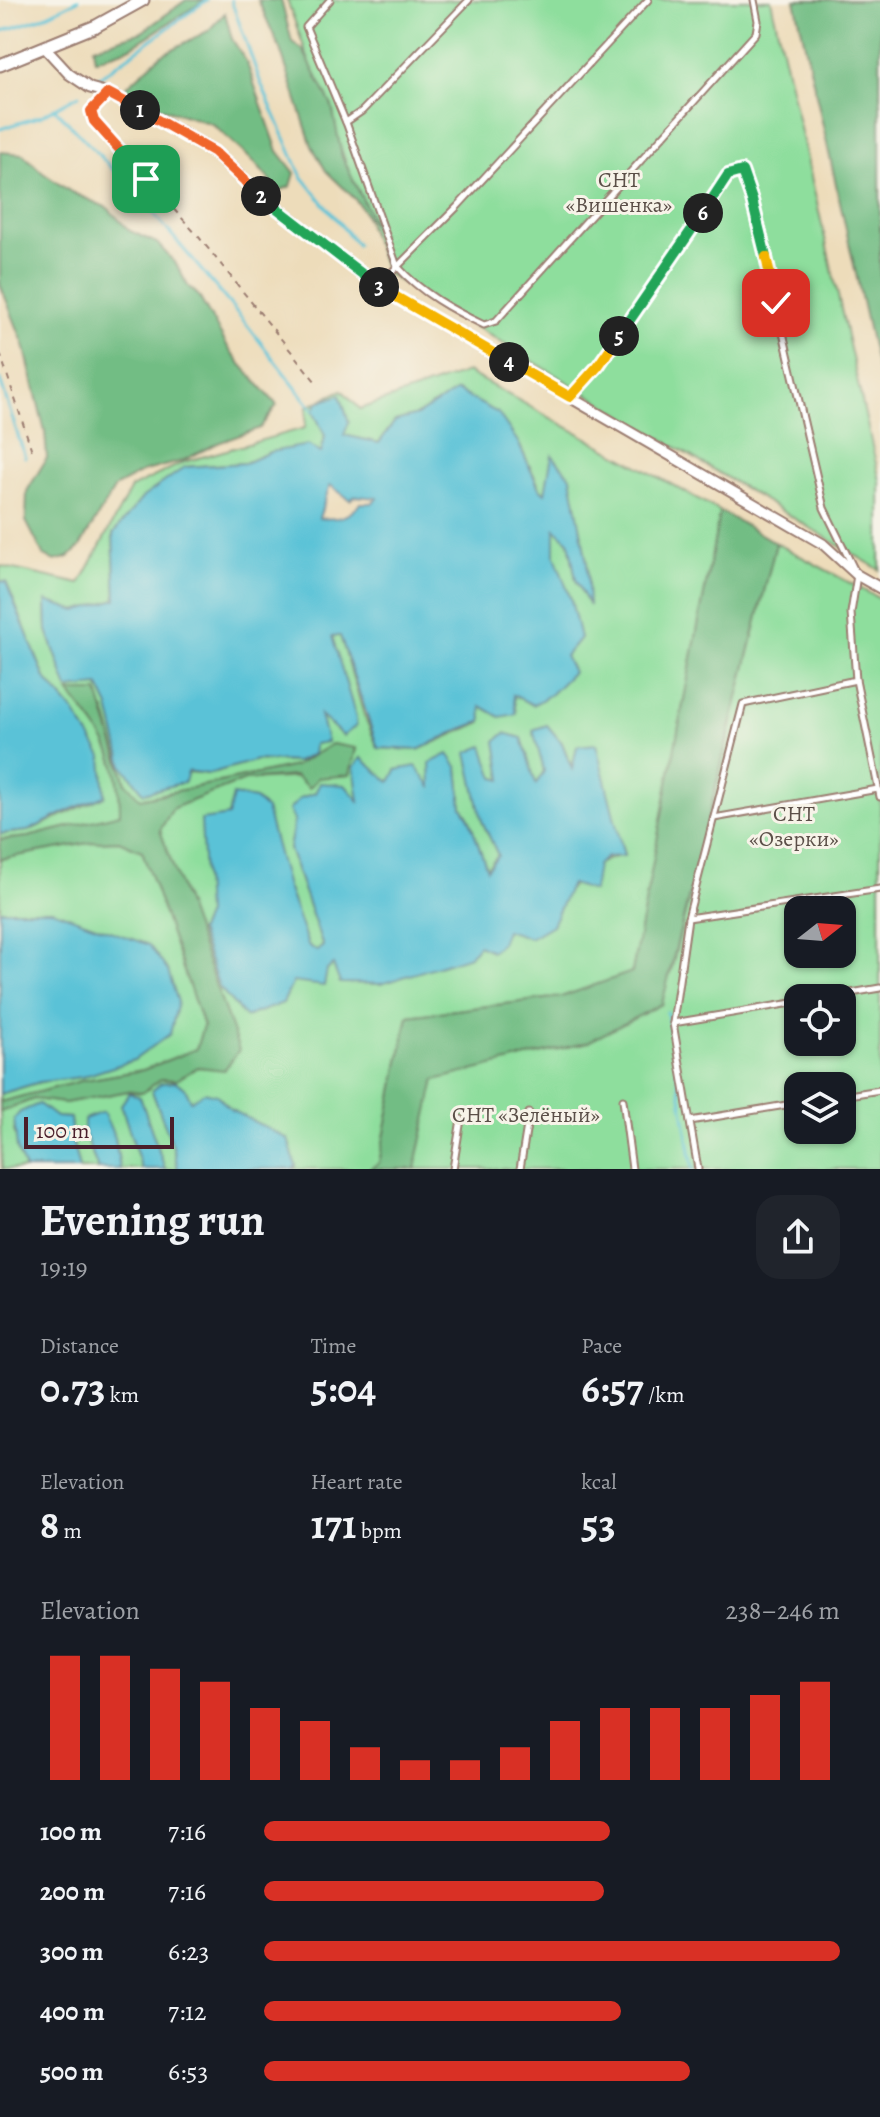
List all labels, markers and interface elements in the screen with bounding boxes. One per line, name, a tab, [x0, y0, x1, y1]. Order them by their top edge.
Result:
pin: 1	[120, 90, 160, 130]
text: 1	[136, 95, 144, 125]
pin	[112, 145, 180, 213]
icon: arrive	[124, 157, 168, 201]
park label: СНТ «Вишенка»	[566, 165, 672, 220]
pin: 2	[241, 176, 281, 216]
text: 2	[256, 181, 266, 211]
pin: 6	[683, 193, 723, 233]
text: 6	[698, 198, 708, 228]
pin: 3	[359, 267, 399, 307]
pin	[742, 269, 810, 337]
text: 3	[374, 272, 384, 302]
icon: check	[754, 281, 798, 325]
pin: 5	[599, 316, 639, 356]
text: 5	[614, 321, 624, 351]
pin: 4	[489, 342, 529, 382]
text: 4	[504, 347, 514, 377]
park label: СНТ «Озерки»	[749, 799, 839, 854]
north arrow	[784, 896, 856, 968]
map controls	[784, 896, 856, 1144]
button: locate	[784, 984, 856, 1056]
button: layers	[784, 1072, 856, 1144]
park label: СНТ «Зелёный»	[452, 1100, 600, 1130]
scale bar	[24, 1113, 174, 1149]
text: 100 m	[36, 1116, 90, 1146]
text: Evening run	[40, 1190, 265, 1250]
button: share	[756, 1195, 840, 1279]
text: 19:19	[40, 1250, 88, 1285]
text: Distance	[40, 1331, 119, 1361]
text: Time	[311, 1331, 356, 1361]
text: Pace	[581, 1331, 622, 1361]
text: 0.73	[40, 1361, 105, 1416]
text: 5:04	[311, 1361, 376, 1416]
text: 6:57	[581, 1361, 644, 1416]
text: km	[105, 1380, 139, 1410]
text: /km	[644, 1380, 685, 1410]
text: Elevation	[40, 1467, 124, 1497]
text: Heart rate	[311, 1467, 403, 1497]
text: kcal	[581, 1467, 617, 1497]
text: 8	[40, 1497, 59, 1552]
text: 171	[311, 1497, 356, 1552]
text: 53	[581, 1497, 616, 1552]
text: m	[59, 1516, 82, 1546]
text: bpm	[356, 1516, 402, 1546]
text: Elevation	[40, 1593, 140, 1628]
text: 238–246 m	[725, 1593, 840, 1628]
text: 100 m	[40, 1814, 102, 1849]
text: 7:16	[168, 1814, 206, 1849]
text: 200 m	[40, 1874, 105, 1909]
text: 7:16	[168, 1874, 206, 1909]
text: 300 m	[40, 1934, 104, 1969]
text: 6:23	[168, 1934, 209, 1969]
text: 400 m	[40, 1994, 105, 2029]
text: 7:12	[168, 1994, 206, 2029]
text: 500 m	[40, 2054, 104, 2089]
text: 6:53	[168, 2054, 208, 2089]

